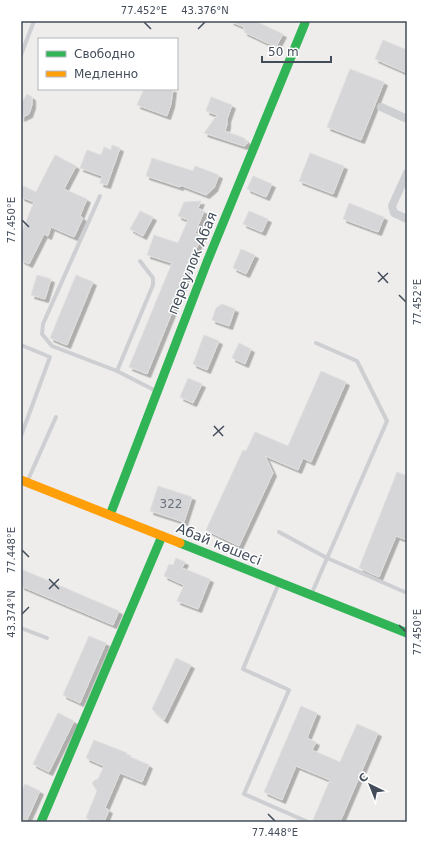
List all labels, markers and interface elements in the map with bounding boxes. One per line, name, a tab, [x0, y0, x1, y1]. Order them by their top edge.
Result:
text: 77.452°E	[121, 5, 167, 16]
text: 43.376°N	[181, 5, 229, 16]
legend	[38, 38, 178, 90]
scale bar	[262, 38, 331, 64]
text: 50 m	[268, 45, 299, 59]
text: Свободно	[74, 47, 135, 61]
text: Медленно	[74, 67, 138, 81]
text: 77.450°E	[6, 197, 17, 243]
street label: переулок Абая	[164, 209, 220, 317]
text: 77.452°E	[412, 279, 423, 325]
house number: 322	[160, 497, 182, 511]
street label: Абай көшесі	[174, 520, 264, 568]
text: 77.448°E	[6, 527, 17, 573]
text: 43.374°N	[6, 590, 17, 638]
text: 77.450°E	[412, 609, 423, 655]
north arrow	[350, 765, 390, 805]
text: С	[356, 771, 371, 786]
text: 77.448°E	[252, 827, 298, 838]

